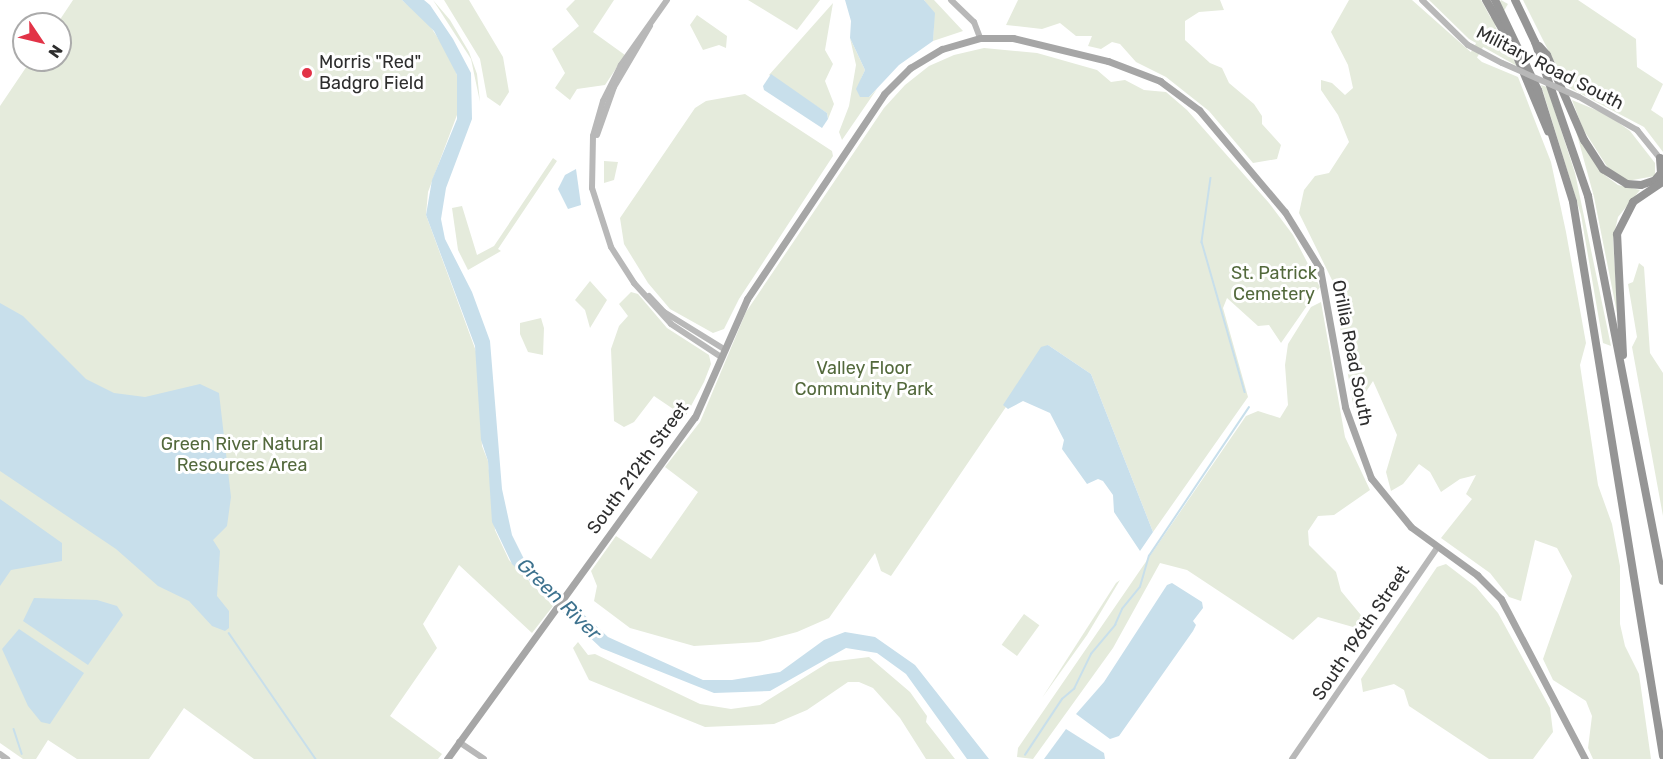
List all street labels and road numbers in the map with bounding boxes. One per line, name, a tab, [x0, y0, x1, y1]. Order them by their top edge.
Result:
street label: Military Road South	[1472, 21, 1628, 115]
street label: Orillia Road South	[1327, 278, 1377, 428]
street label: South 212th Street	[583, 398, 693, 538]
street label: South 196th Street	[1308, 561, 1414, 705]

